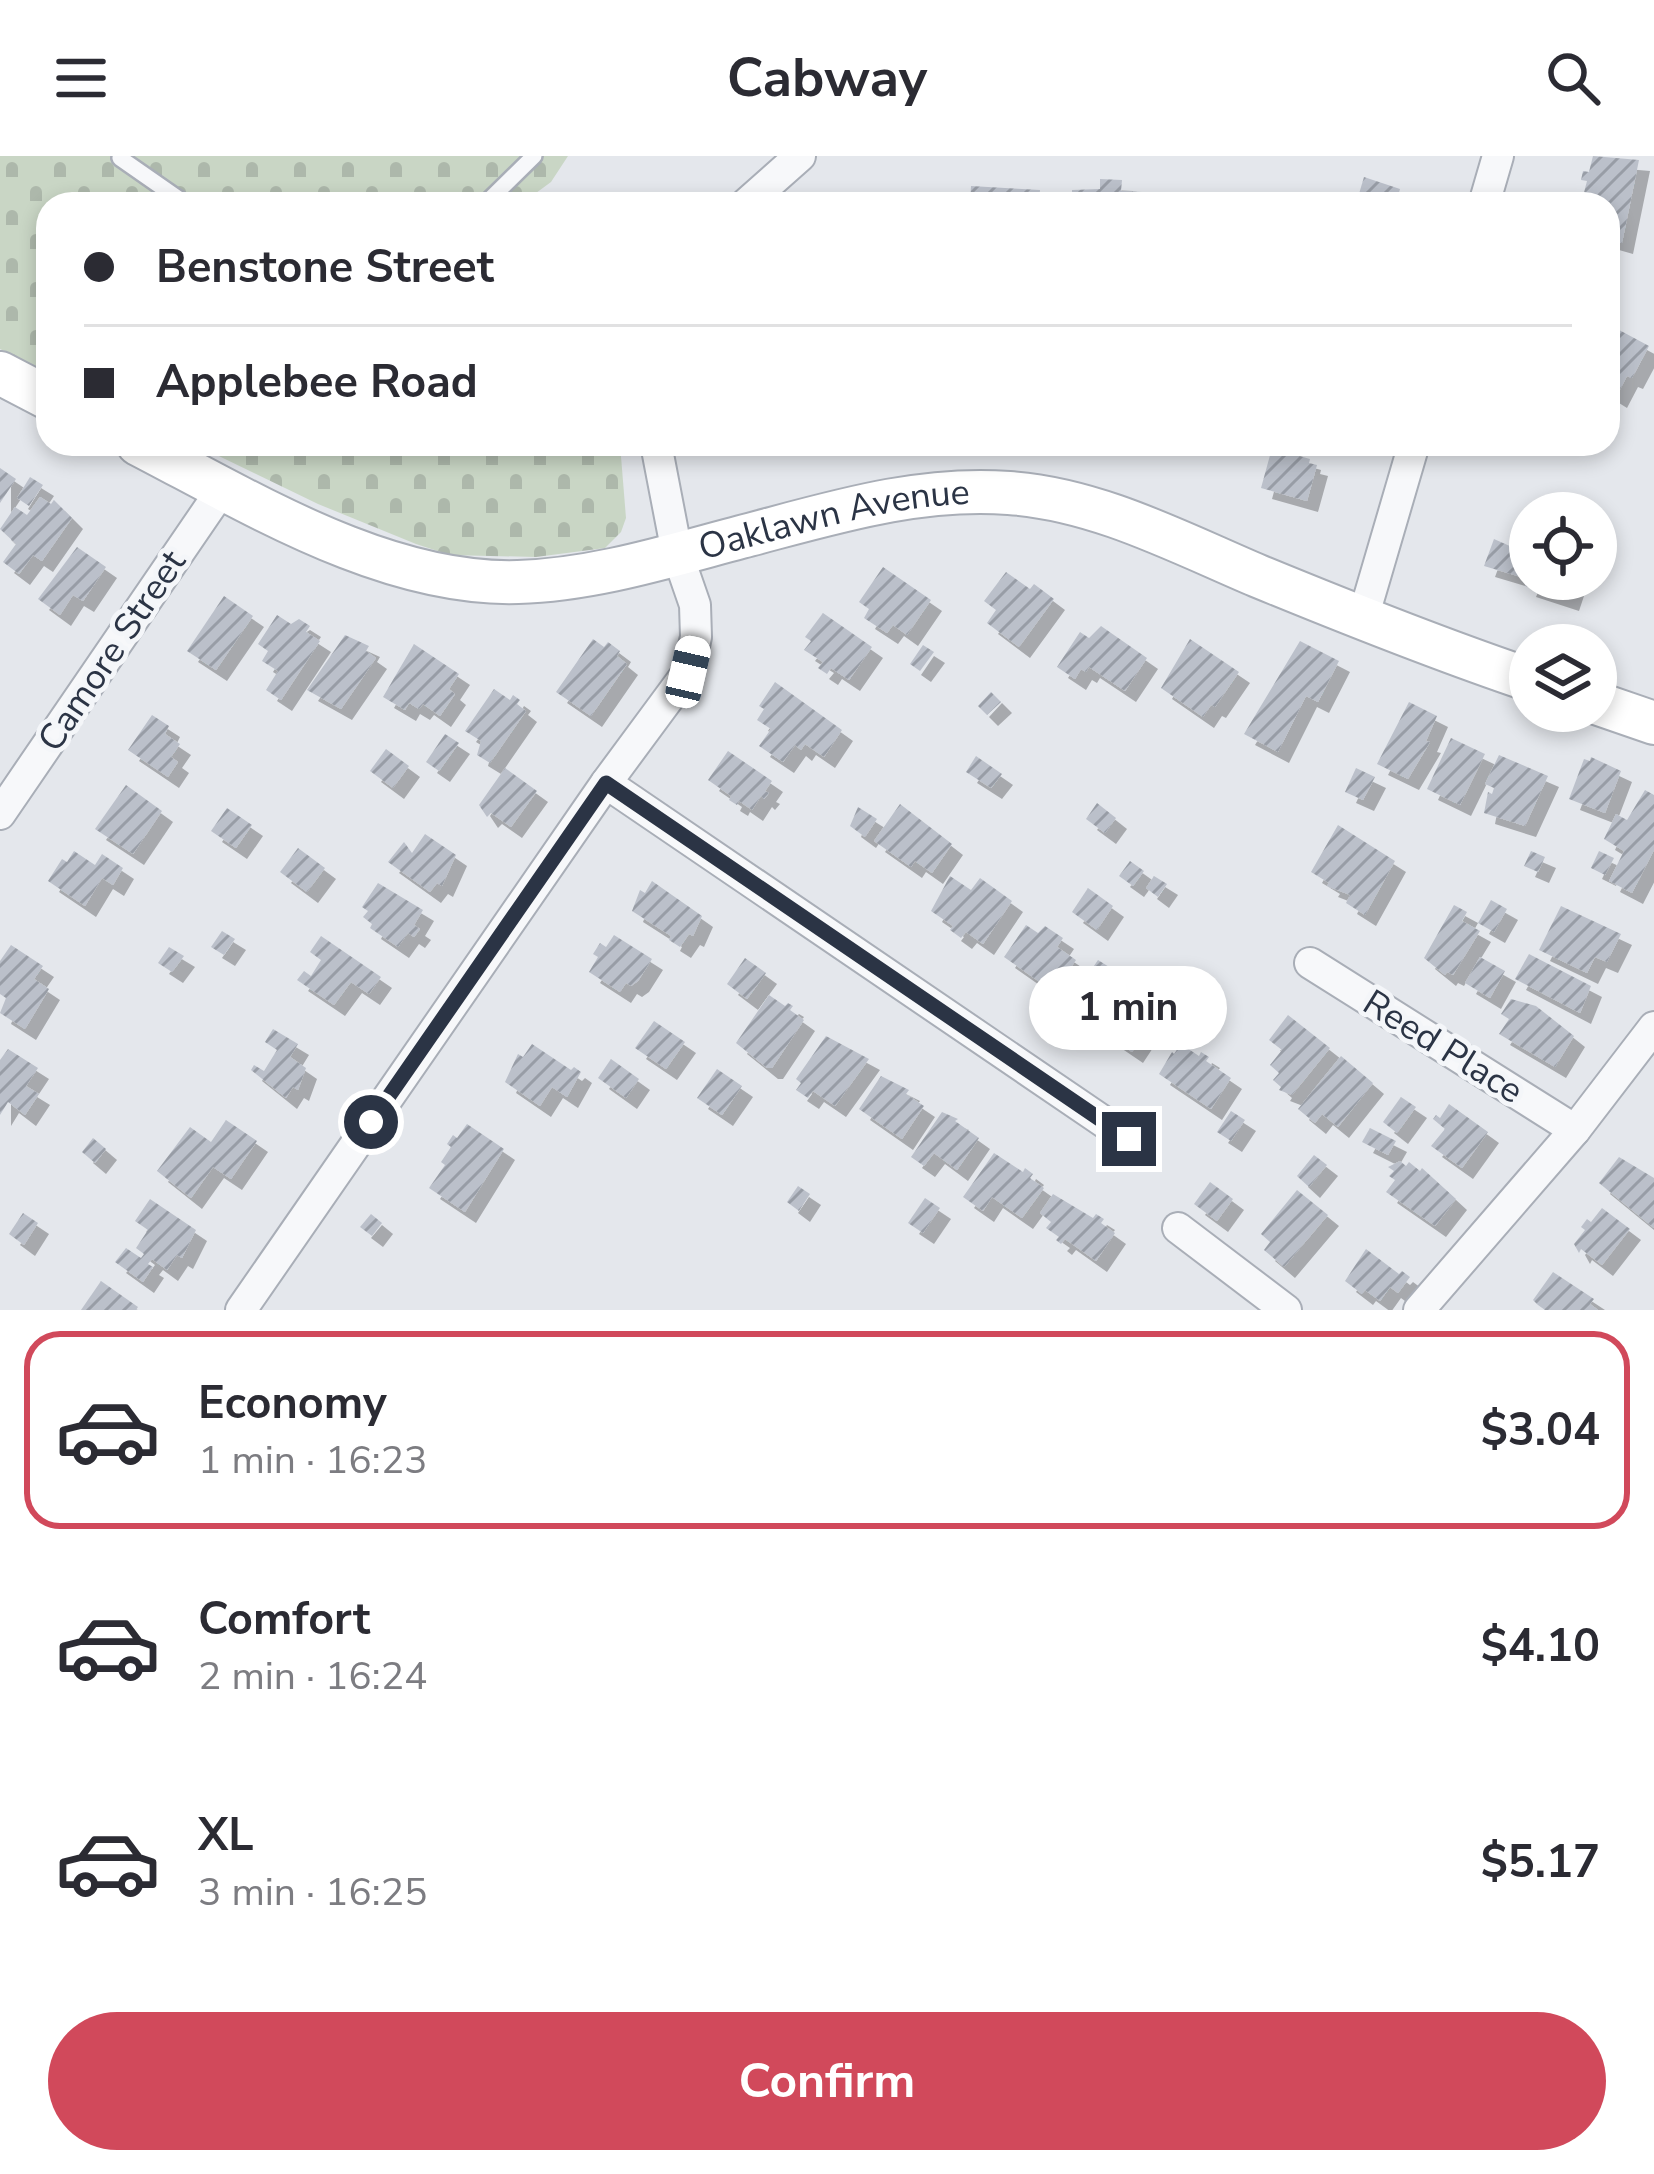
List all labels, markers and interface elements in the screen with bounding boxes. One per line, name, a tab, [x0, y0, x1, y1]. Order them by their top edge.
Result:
text: Cabway	[727, 41, 927, 115]
icon: menu	[48, 45, 114, 111]
icon: search	[1540, 45, 1606, 111]
text: Benstone Street	[156, 237, 494, 298]
text: Applebee Road	[156, 352, 478, 413]
street label: Oaklawn Avenue	[693, 467, 971, 572]
map controls	[1509, 492, 1617, 732]
button: locate	[1509, 492, 1617, 600]
street label: Camore Street	[27, 540, 198, 761]
button: layers	[1509, 624, 1617, 732]
car	[662, 633, 714, 711]
callout: 1 min	[1030, 965, 1228, 1049]
street label: Reed Place	[1354, 978, 1532, 1116]
text: 1 min	[1078, 981, 1178, 1034]
route start	[344, 1095, 398, 1149]
route end	[1102, 1112, 1156, 1166]
text: Economy	[198, 1373, 387, 1434]
icon: car	[54, 1376, 162, 1484]
text: $3.04	[1481, 1400, 1600, 1461]
text: 1 min · 16:23	[198, 1434, 427, 1487]
text: Comfort	[198, 1589, 370, 1650]
icon: car	[54, 1592, 162, 1700]
text: $4.10	[1481, 1616, 1600, 1677]
text: 2 min · 16:24	[198, 1650, 427, 1703]
text: XL	[198, 1805, 254, 1866]
icon: car	[54, 1808, 162, 1916]
text: $5.17	[1481, 1832, 1600, 1893]
text: 3 min · 16:25	[198, 1866, 427, 1919]
button: Confirm	[48, 2012, 1606, 2150]

